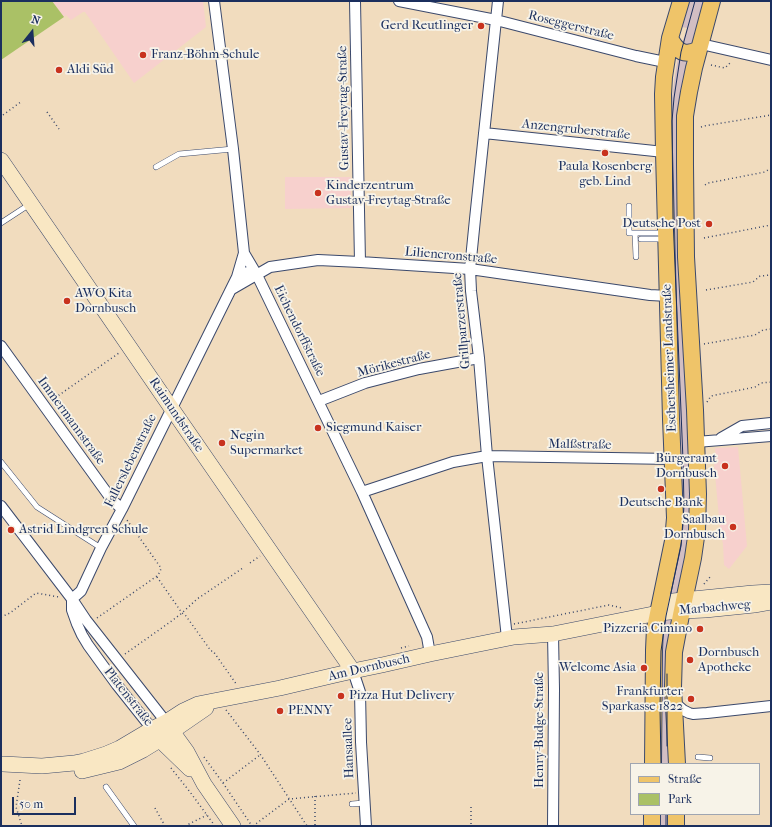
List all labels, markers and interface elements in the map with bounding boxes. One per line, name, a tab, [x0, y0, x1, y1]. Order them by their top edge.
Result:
street label: Roseggerstraße	[527, 8, 615, 44]
north arrow	[12, 12, 52, 52]
text: N	[30, 13, 42, 27]
place label: Gerd Reutlinger	[381, 18, 473, 34]
marker: Gerd Reutlinger	[476, 21, 486, 31]
street label: Gustav-Freytag-Straße	[335, 46, 353, 170]
place label: Franz-Böhm-Schule	[151, 47, 259, 63]
marker: Franz-Böhm-Schule	[138, 50, 148, 60]
place label: Aldi Süd	[67, 62, 114, 78]
marker: Aldi Süd	[54, 65, 64, 75]
street label: Anzengruberstraße	[521, 117, 631, 143]
marker: Paula Rosenberg geb. Lind	[600, 148, 610, 158]
place label: Paula Rosenberg geb. Lind	[558, 159, 652, 190]
place label: Kinderzentrum Gustav-Freytag-Straße	[326, 178, 451, 209]
marker: Kinderzentrum Gustav-Freytag-Straße	[313, 188, 323, 198]
place label: Deutsche Post	[622, 216, 701, 232]
marker: Deutsche Post	[704, 219, 714, 229]
street label: Liliencronstraße	[404, 244, 498, 268]
street label: Grillparzerstraße	[450, 272, 474, 370]
street label: Eichendorffstraße	[270, 283, 328, 379]
street label: Eschersheimer Landstraße	[660, 284, 680, 432]
place label: AWO Kita Dornbusch	[75, 286, 136, 317]
marker: AWO Kita Dornbusch	[62, 296, 72, 306]
street label: Mörikestraße	[356, 347, 432, 381]
street label: Immermannstraße	[34, 374, 108, 468]
street label: Raimundstraße	[145, 375, 207, 455]
street label: Fallerslebenstraße	[102, 412, 160, 510]
place label: Siegmund Kaiser	[326, 420, 421, 436]
marker: Siegmund Kaiser	[313, 423, 323, 433]
place label: Negin Supermarket	[230, 428, 303, 459]
street label: Malßstraße	[548, 437, 612, 453]
marker: Negin Supermarket	[217, 438, 227, 448]
place label: Bürgeramt Dornbusch	[655, 451, 717, 482]
marker: Bürgeramt Dornbusch	[720, 461, 730, 471]
marker: Deutsche Bank	[656, 484, 666, 494]
place label: Deutsche Bank	[619, 495, 703, 511]
place label: Saalbau Dornbusch	[664, 512, 725, 543]
place label: Astrid Lindgren Schule	[19, 522, 148, 538]
marker: Saalbau Dornbusch	[728, 522, 738, 532]
marker: Astrid Lindgren Schule	[6, 525, 16, 535]
street label: Marbachweg	[679, 597, 751, 619]
place label: Pizzeria Cimino	[603, 621, 692, 637]
marker: Pizzeria Cimino	[695, 624, 705, 634]
place label: Dornbusch Apotheke	[698, 645, 759, 676]
street label: Am Dornbusch	[327, 651, 411, 685]
marker: Dornbusch Apotheke	[685, 655, 695, 665]
place label: Welcome Asia	[559, 660, 636, 676]
marker: Welcome Asia	[639, 663, 649, 673]
street label: Platenstraße	[100, 664, 156, 730]
street label: Henry-Budge-Straße	[532, 672, 548, 788]
place label: Frankfurter Sparkasse 1822	[602, 684, 683, 715]
place label: Pizza Hut Delivery	[349, 688, 455, 704]
marker: Pizza Hut Delivery	[336, 691, 346, 701]
marker: Frankfurter Sparkasse 1822	[686, 694, 696, 704]
place label: PENNY	[288, 703, 332, 719]
marker: PENNY	[275, 706, 285, 716]
street label: Hansaallee	[340, 717, 358, 779]
legend	[630, 763, 760, 815]
text: Straße	[668, 772, 702, 786]
scale bar	[14, 789, 78, 815]
text: Park	[668, 792, 692, 806]
text: 50 m	[19, 797, 43, 811]

